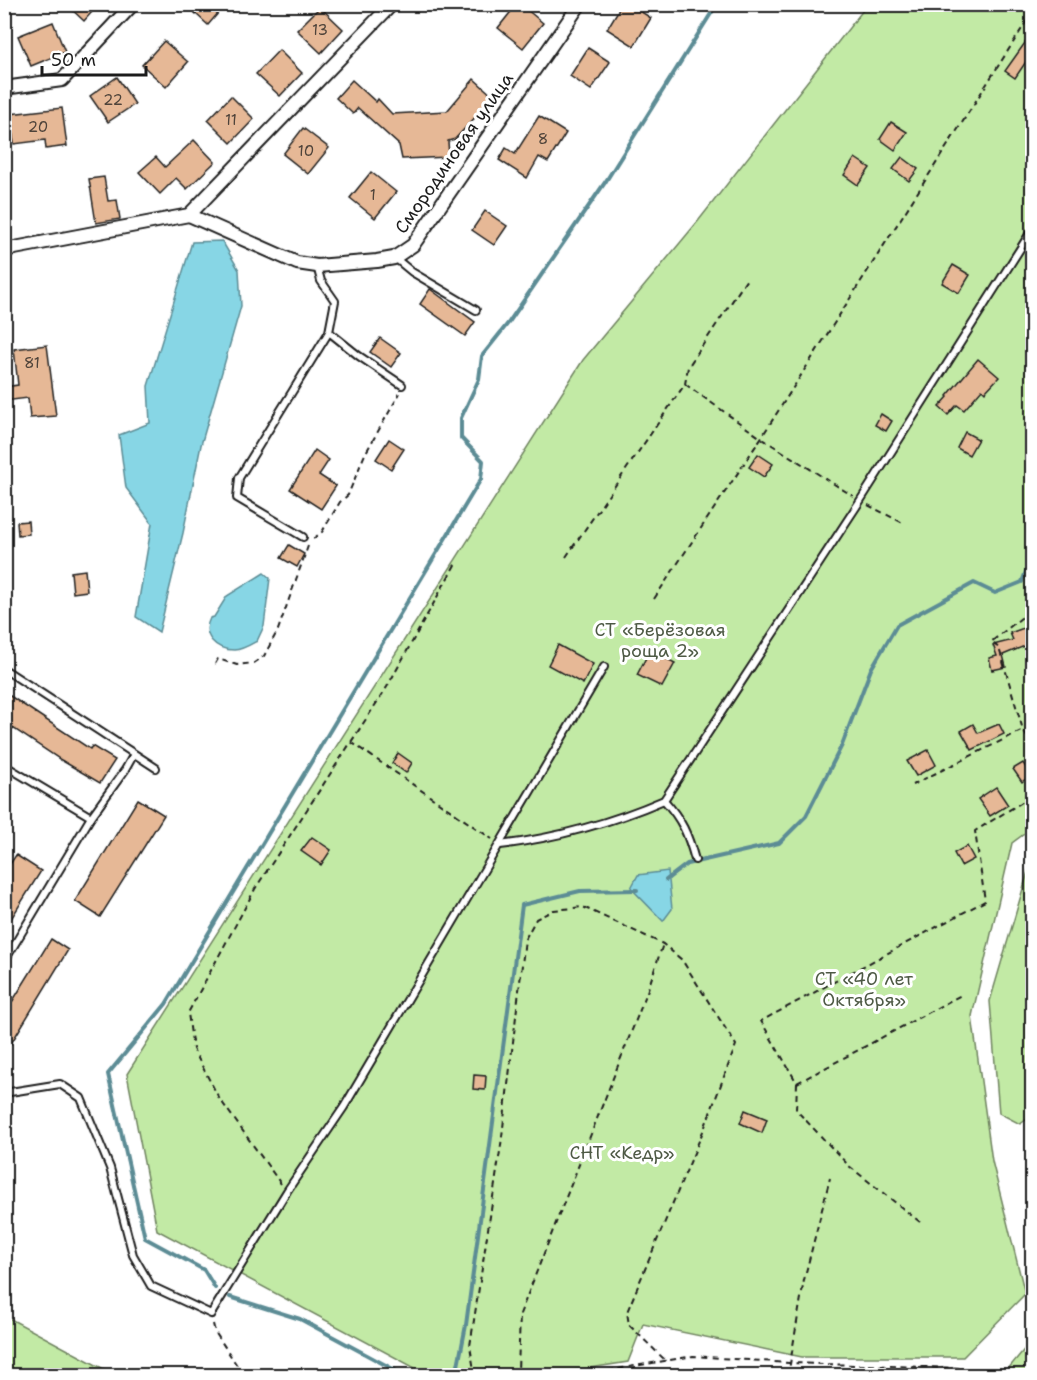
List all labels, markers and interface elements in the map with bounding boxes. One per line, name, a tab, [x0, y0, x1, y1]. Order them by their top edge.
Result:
house number: 13	[312, 20, 328, 40]
scale bar	[42, 39, 146, 77]
text: 50 m	[51, 48, 96, 72]
street label: Смородиновая улица	[389, 68, 519, 238]
house number: 22	[103, 90, 123, 110]
house number: 11	[225, 110, 237, 130]
house number: 20	[28, 117, 48, 137]
house number: 8	[538, 129, 548, 149]
house number: 10	[298, 141, 314, 161]
house number: 1	[370, 185, 376, 205]
house number: 81	[24, 353, 40, 373]
park label: СТ «Берёзовая роща 2»	[594, 618, 726, 663]
park label: СТ «40 лет Октября»	[815, 967, 914, 1012]
park label: СНТ «Кедр»	[569, 1141, 675, 1165]

